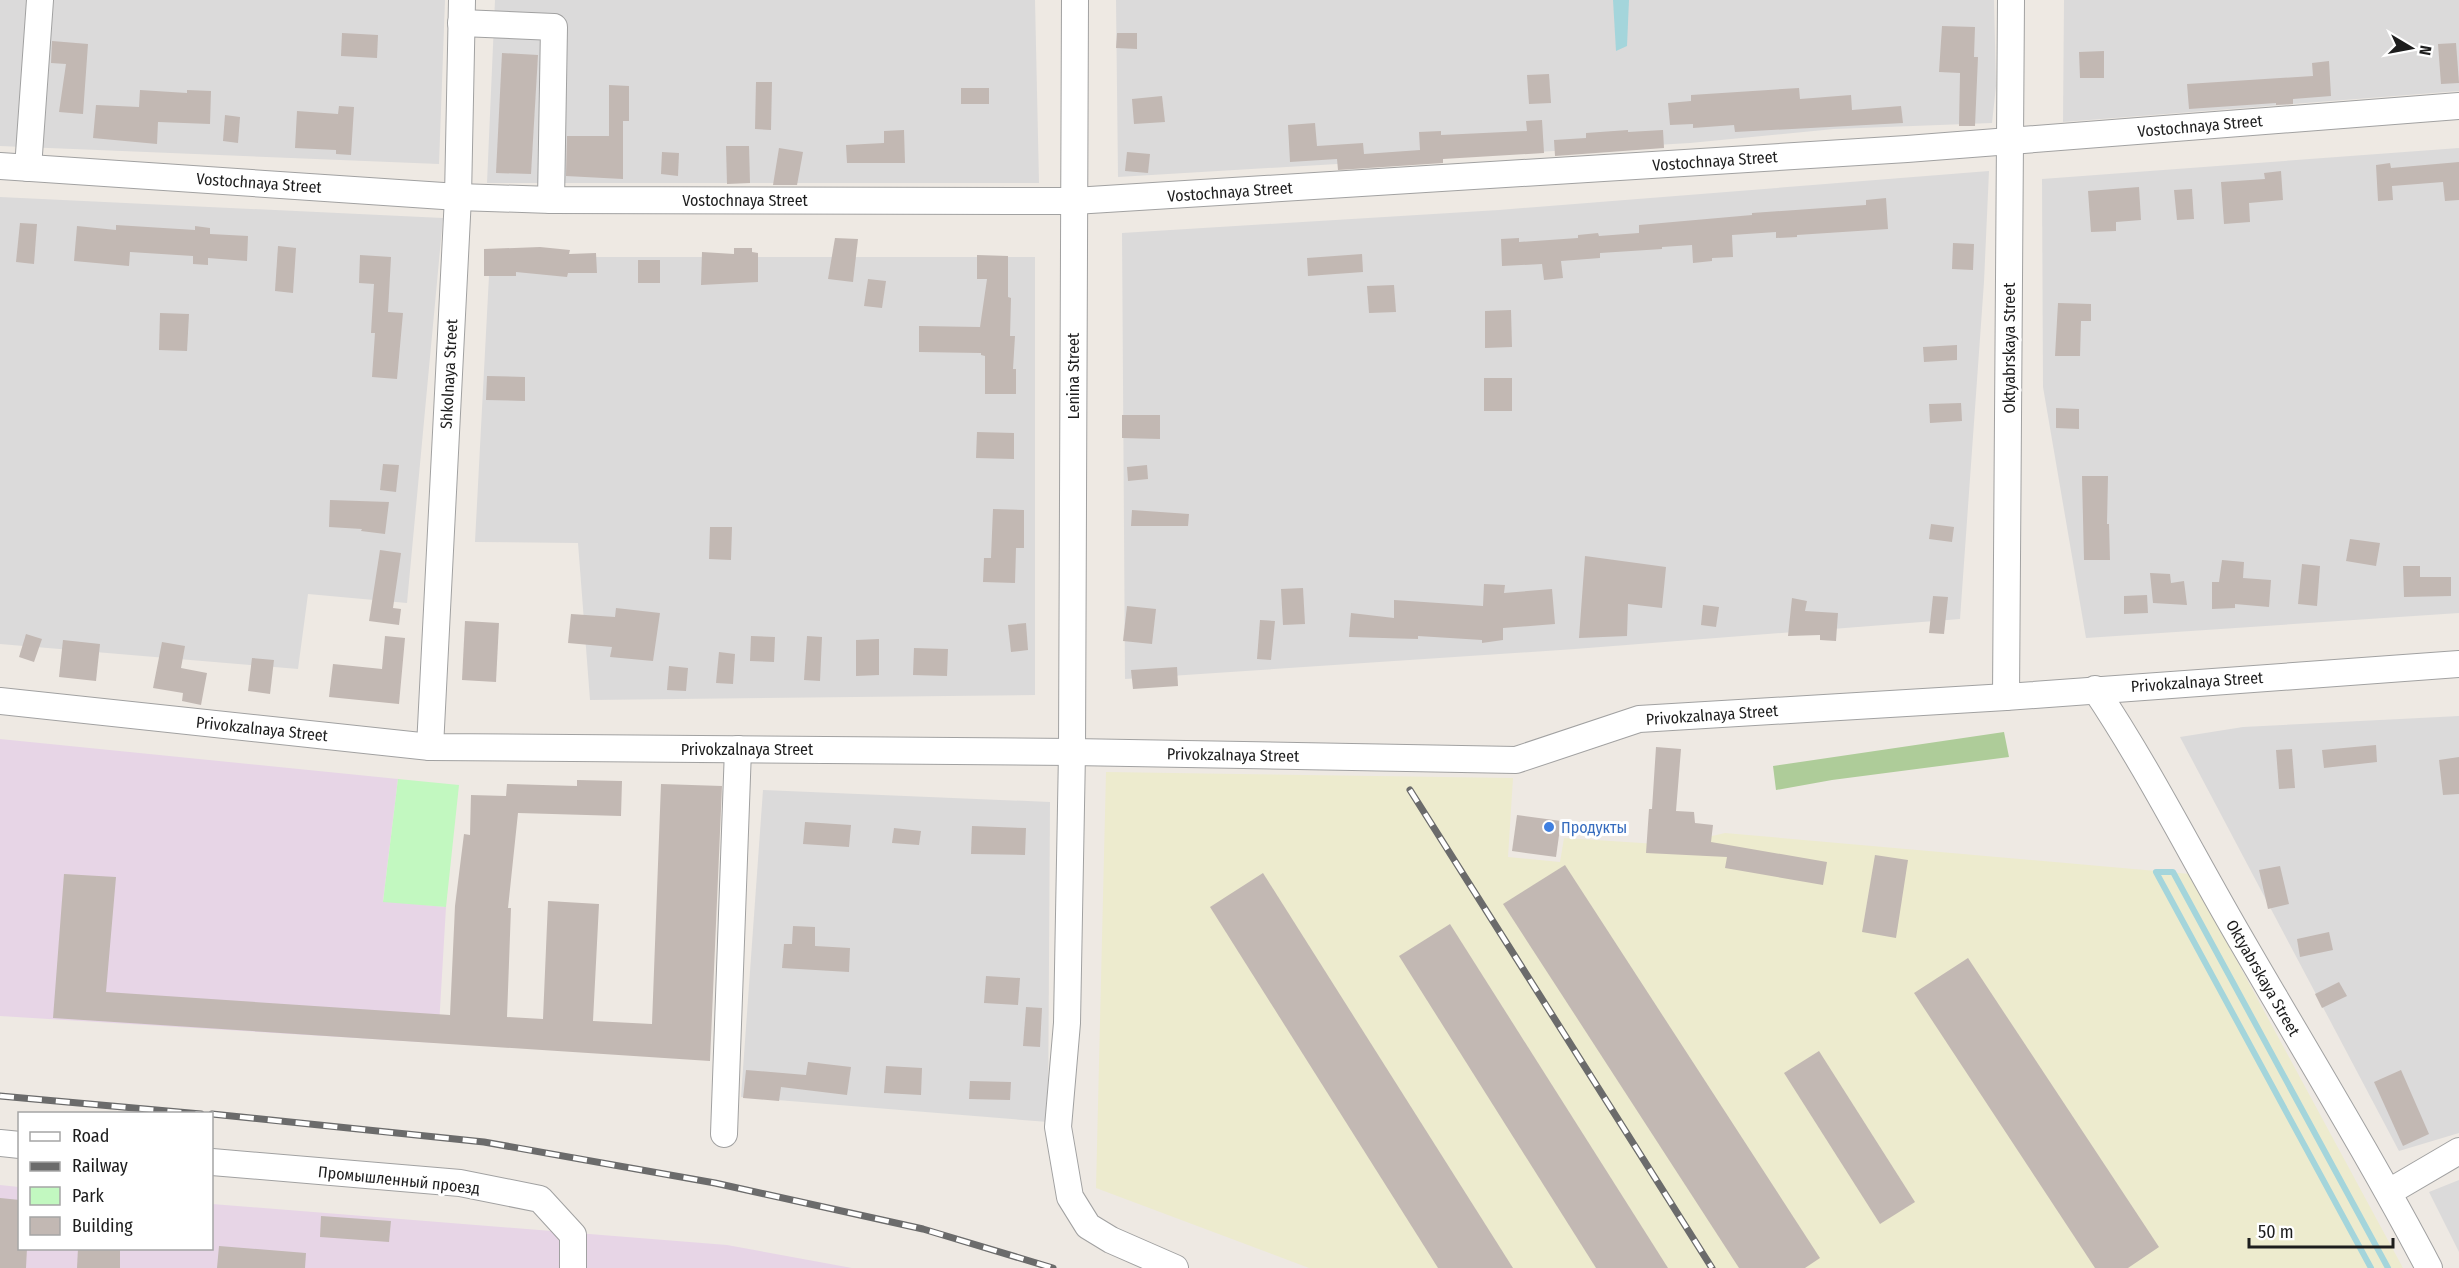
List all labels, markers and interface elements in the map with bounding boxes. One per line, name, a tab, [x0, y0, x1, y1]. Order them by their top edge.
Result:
north arrow	[2381, 18, 2441, 78]
text: N	[2415, 44, 2435, 57]
street label: Vostochnaya Street	[2137, 111, 2264, 141]
street label: Vostochnaya Street	[1652, 147, 1779, 175]
street label: Vostochnaya Street	[196, 169, 323, 197]
street label: Vostochnaya Street	[1167, 178, 1294, 206]
street label: Vostochnaya Street	[682, 191, 809, 210]
street label: Oktyabrskaya Street	[2000, 282, 2019, 413]
street label: Shkolnaya Street	[437, 318, 461, 430]
street label: Lenina Street	[1064, 332, 1083, 419]
street label: Privokzalnaya Street	[2130, 668, 2265, 696]
street label: Privokzalnaya Street	[1645, 701, 1780, 729]
street label: Privokzalnaya Street	[195, 713, 330, 745]
street label: Privokzalnaya Street	[681, 740, 814, 759]
street label: Privokzalnaya Street	[1167, 744, 1300, 766]
place label: Продукты	[1561, 818, 1627, 837]
marker: Продукты	[1542, 820, 1556, 834]
street label: Oktyabrskaya Street	[2222, 917, 2304, 1040]
legend	[18, 1112, 213, 1250]
text: Road	[72, 1125, 109, 1147]
text: Railway	[72, 1155, 128, 1177]
street label: Промышленный проезд	[317, 1162, 481, 1198]
text: Park	[72, 1185, 105, 1207]
scale bar	[2249, 1211, 2393, 1249]
text: Building	[72, 1215, 133, 1237]
text: 50 m	[2258, 1221, 2294, 1243]

